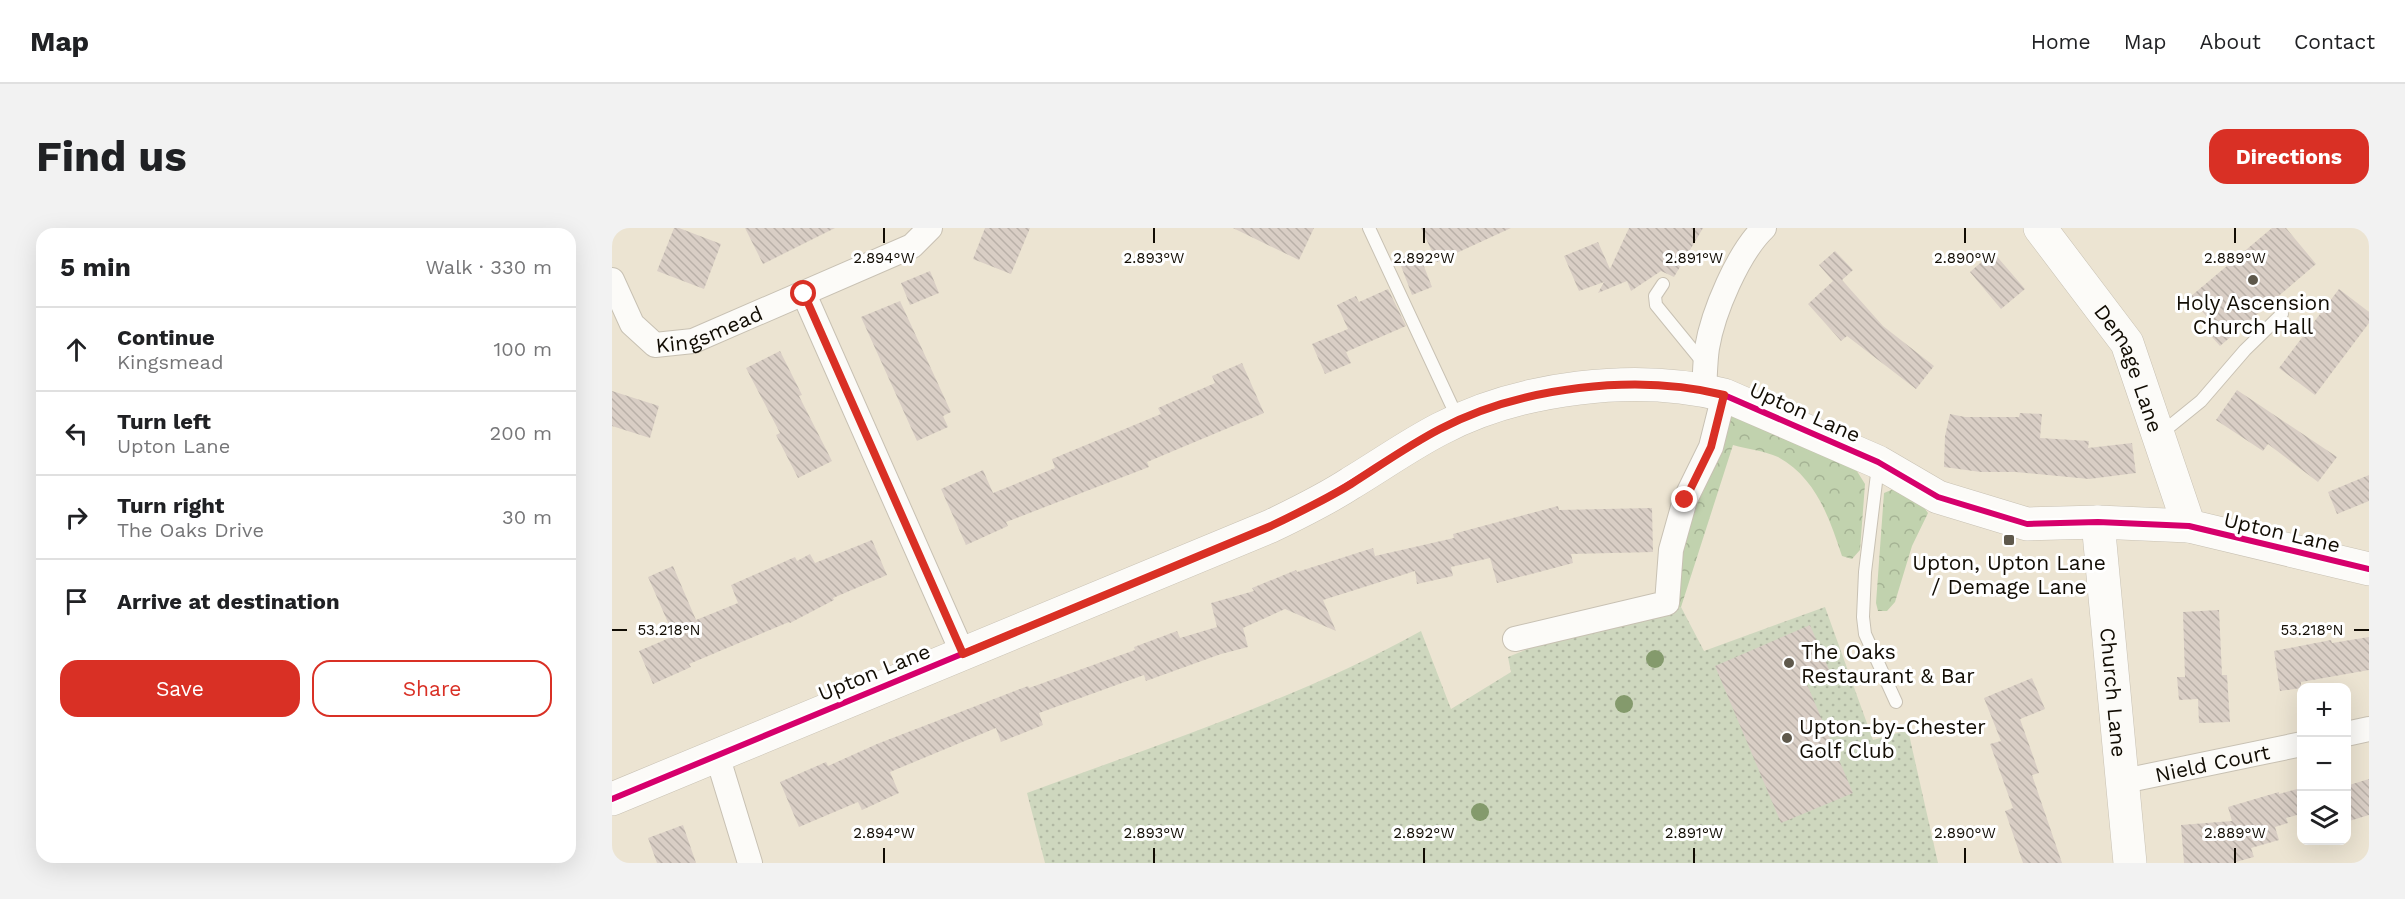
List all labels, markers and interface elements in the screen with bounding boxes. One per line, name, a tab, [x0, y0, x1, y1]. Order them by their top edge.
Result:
text: Map	[30, 25, 89, 58]
text: Home	[2031, 29, 2091, 54]
text: Map	[2124, 29, 2167, 54]
text: About	[2200, 29, 2261, 54]
text: Contact	[2294, 29, 2375, 54]
button: Directions	[2209, 129, 2369, 184]
text: Find us	[36, 132, 187, 181]
text: 2.894°W	[853, 249, 915, 267]
text: 2.893°W	[1124, 249, 1185, 267]
text: 2.892°W	[1393, 249, 1455, 267]
text: 2.891°W	[1665, 249, 1723, 267]
text: 2.890°W	[1934, 249, 1996, 267]
text: 2.889°W	[2204, 249, 2266, 267]
text: 5 min	[60, 252, 131, 282]
text: Walk · 330 m	[425, 255, 552, 279]
marker: Holy Ascension Church Hall	[2246, 273, 2260, 287]
route start	[790, 280, 816, 306]
place label: Holy Ascension Church Hall	[2176, 290, 2330, 339]
street label: Demage Lane	[2089, 299, 2169, 435]
street label: Kingsmead	[654, 300, 766, 357]
text: Continue	[117, 325, 215, 350]
icon: ahead	[60, 333, 93, 366]
text: 100 m	[493, 337, 552, 361]
text: Kingsmead	[117, 350, 223, 374]
street label: Upton Lane	[1746, 376, 1864, 448]
text: Turn left	[117, 409, 211, 434]
icon: left	[60, 417, 93, 450]
text: 200 m	[490, 421, 552, 445]
text: Upton Lane	[117, 434, 230, 458]
route end	[1671, 486, 1697, 512]
text: Turn right	[117, 493, 224, 518]
icon: right	[60, 501, 93, 534]
text: 30 m	[502, 505, 552, 529]
street label: Upton Lane	[2221, 506, 2343, 558]
text: The Oaks Drive	[117, 518, 264, 542]
marker: Upton, Upton Lane / Demage Lane	[2002, 533, 2016, 547]
place label: Upton, Upton Lane / Demage Lane	[1912, 550, 2106, 599]
icon: arrive	[60, 585, 93, 618]
text: Arrive at destination	[117, 589, 340, 614]
text: 53.218°N	[637, 621, 701, 639]
text: 53.218°N	[2280, 621, 2344, 639]
street label: Church Lane	[2095, 626, 2133, 758]
street label: Upton Lane	[814, 638, 934, 706]
place label: The Oaks Restaurant & Bar	[1801, 639, 1975, 688]
marker: The Oaks Restaurant & Bar	[1782, 656, 1796, 670]
button: Save	[60, 660, 300, 717]
button: Share	[312, 660, 552, 717]
map controls	[2297, 683, 2351, 845]
button: +	[2297, 683, 2351, 737]
place label: Upton-by-Chester Golf Club	[1799, 714, 1986, 763]
marker: Upton-by-Chester Golf Club	[1780, 731, 1794, 745]
button: −	[2297, 737, 2351, 791]
street label: Nield Court	[2152, 739, 2272, 787]
button: layers	[2297, 791, 2351, 845]
text: 2.894°W	[853, 824, 915, 842]
text: 2.893°W	[1124, 824, 1185, 842]
text: 2.892°W	[1393, 824, 1455, 842]
text: 2.891°W	[1665, 824, 1723, 842]
text: 2.890°W	[1934, 824, 1996, 842]
text: 2.889°W	[2204, 824, 2266, 842]

